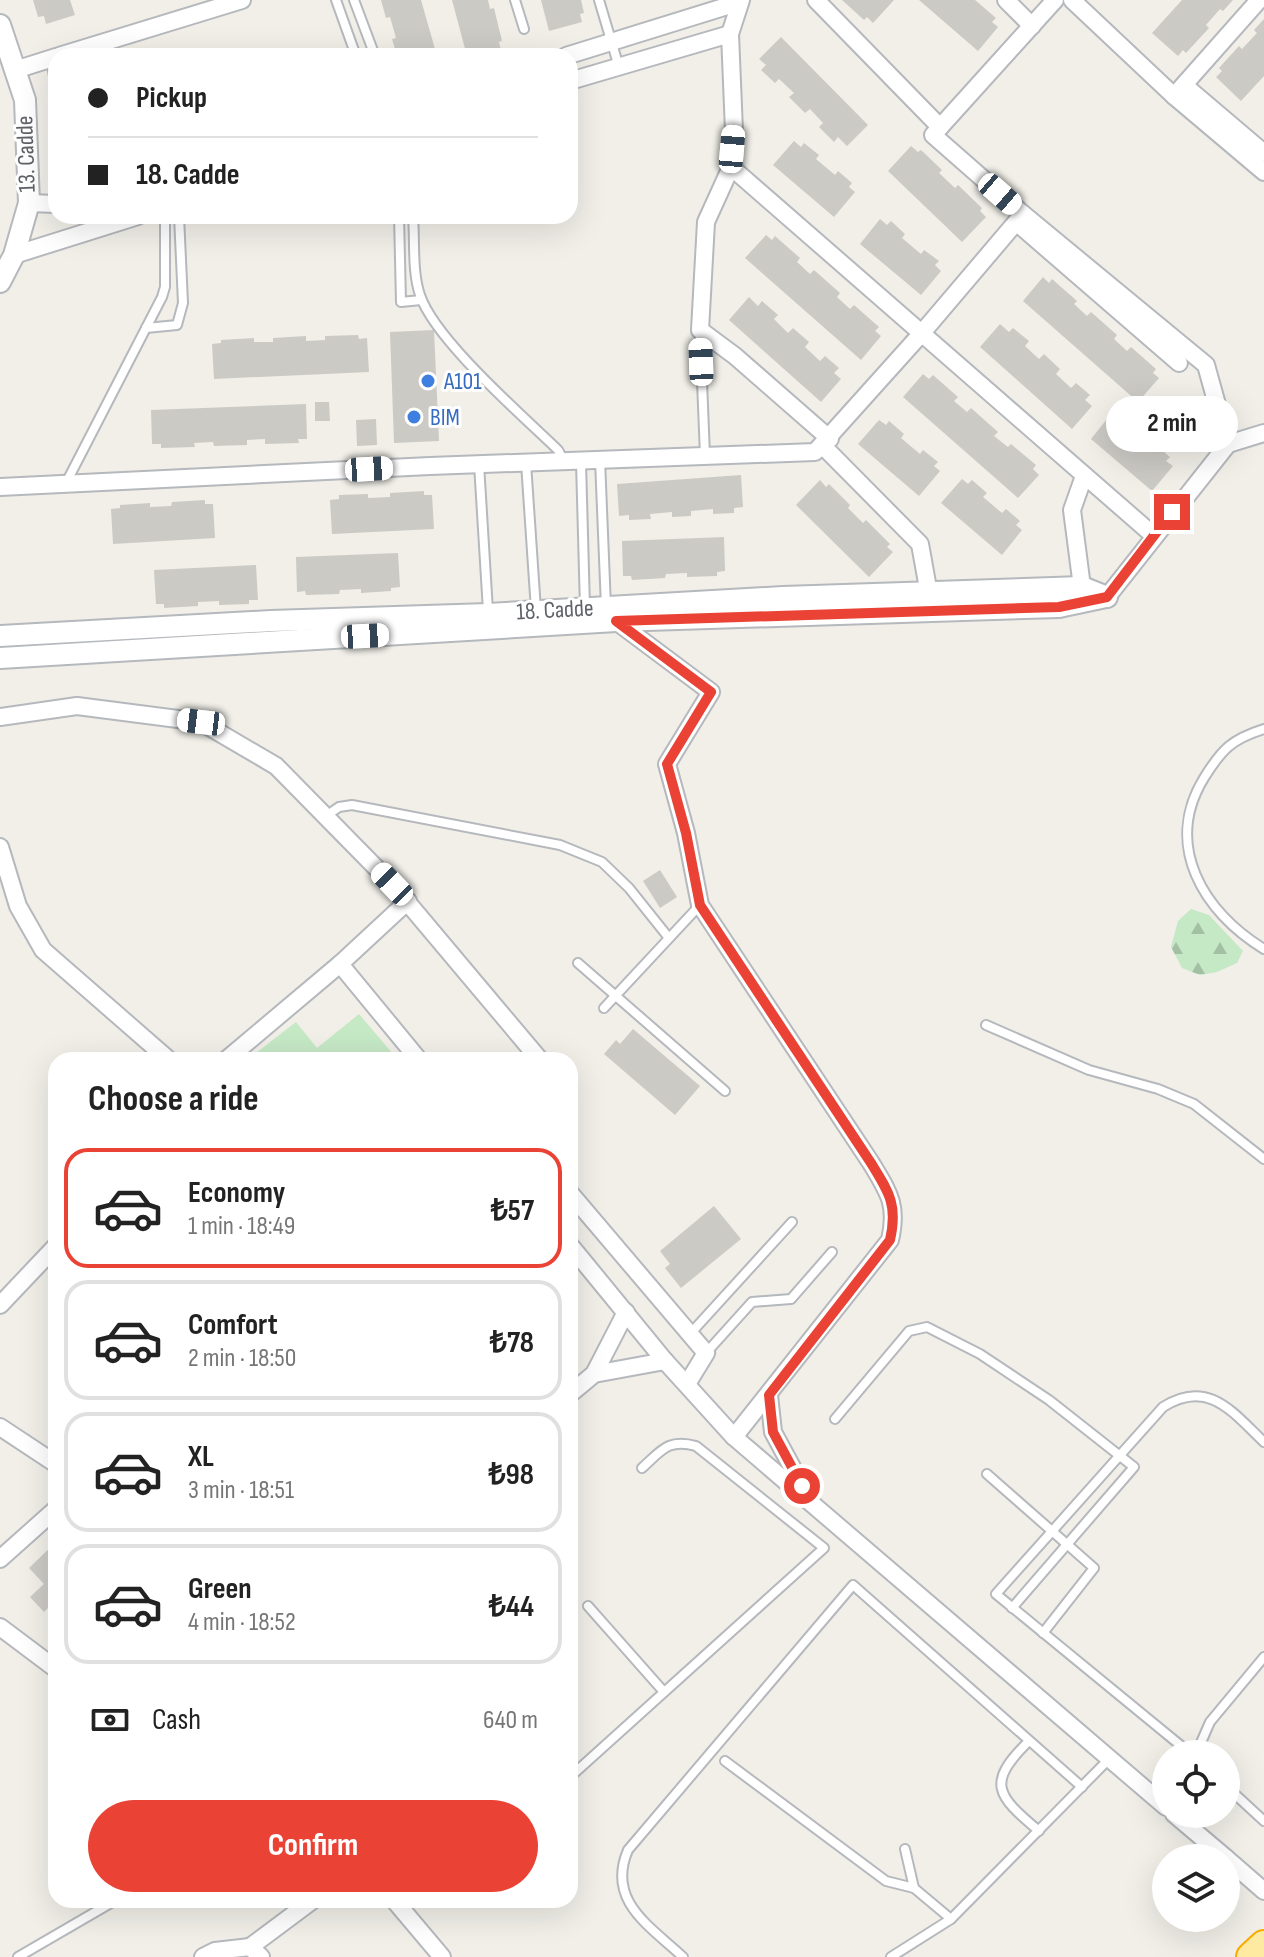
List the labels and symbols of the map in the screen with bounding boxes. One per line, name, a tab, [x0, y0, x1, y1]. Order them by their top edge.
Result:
street label: 13. Cadde	[10, 115, 42, 193]
car	[718, 124, 746, 174]
car	[974, 169, 1026, 219]
car	[688, 338, 714, 386]
place label: A101	[443, 367, 482, 396]
marker: A101	[419, 372, 437, 390]
callout: 2 min	[1106, 396, 1238, 452]
place label: BIM	[430, 403, 460, 432]
marker: BIM	[405, 408, 423, 426]
car	[344, 456, 394, 482]
route end	[1154, 494, 1190, 530]
street label: 18. Cadde	[516, 593, 594, 627]
car	[340, 623, 390, 649]
car	[176, 707, 226, 737]
car	[367, 858, 417, 910]
route start	[784, 1468, 820, 1504]

